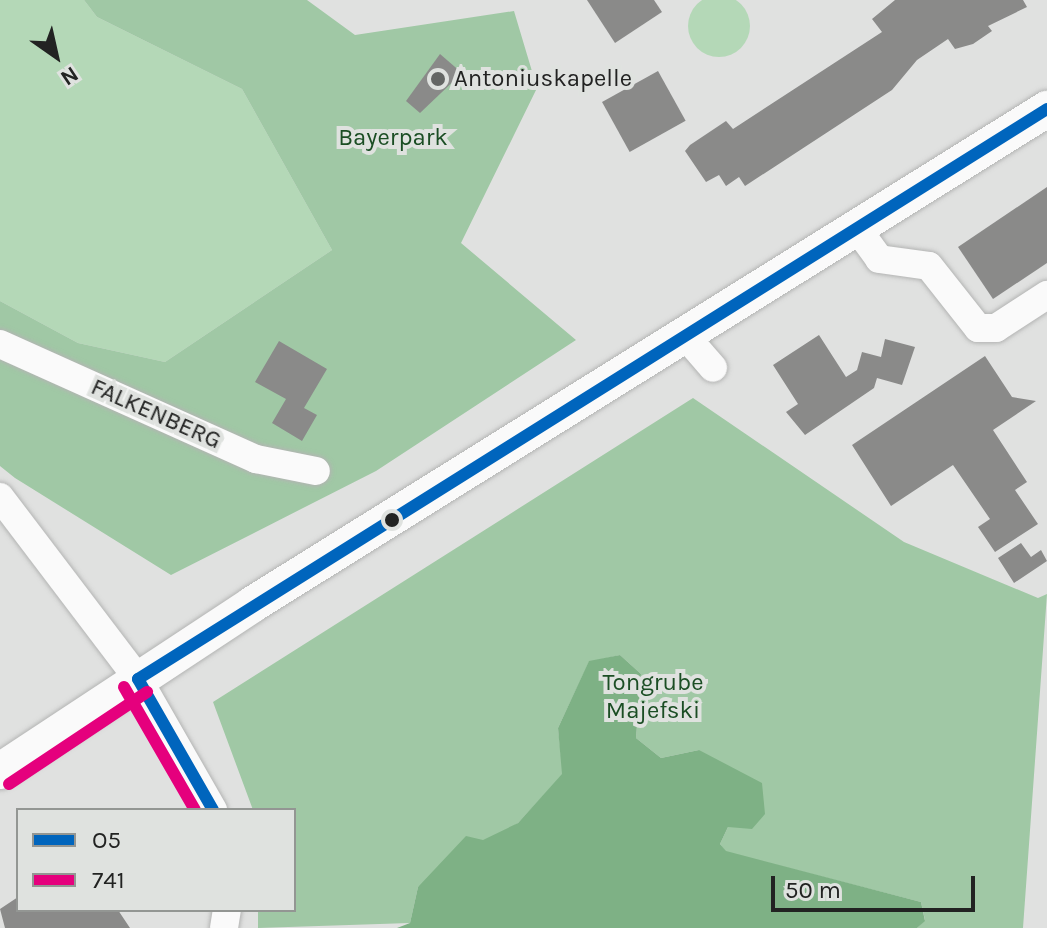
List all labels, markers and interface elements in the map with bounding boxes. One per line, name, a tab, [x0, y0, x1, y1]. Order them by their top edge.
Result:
north arrow	[16, 16, 96, 96]
text: N	[56, 61, 83, 91]
place label: Antoniuskapelle	[454, 65, 632, 93]
marker: Antoniuskapelle	[429, 70, 447, 88]
park label: Bayerpark	[338, 124, 448, 152]
street label: FALKENBERG	[87, 373, 225, 455]
unlabelled marker	[384, 512, 400, 528]
park label: Tongrube Majefski	[602, 669, 704, 725]
legend	[16, 808, 296, 912]
text: O5	[92, 826, 121, 854]
scale bar	[775, 860, 979, 910]
text: 741	[92, 866, 125, 894]
text: 50 m	[785, 876, 841, 904]

